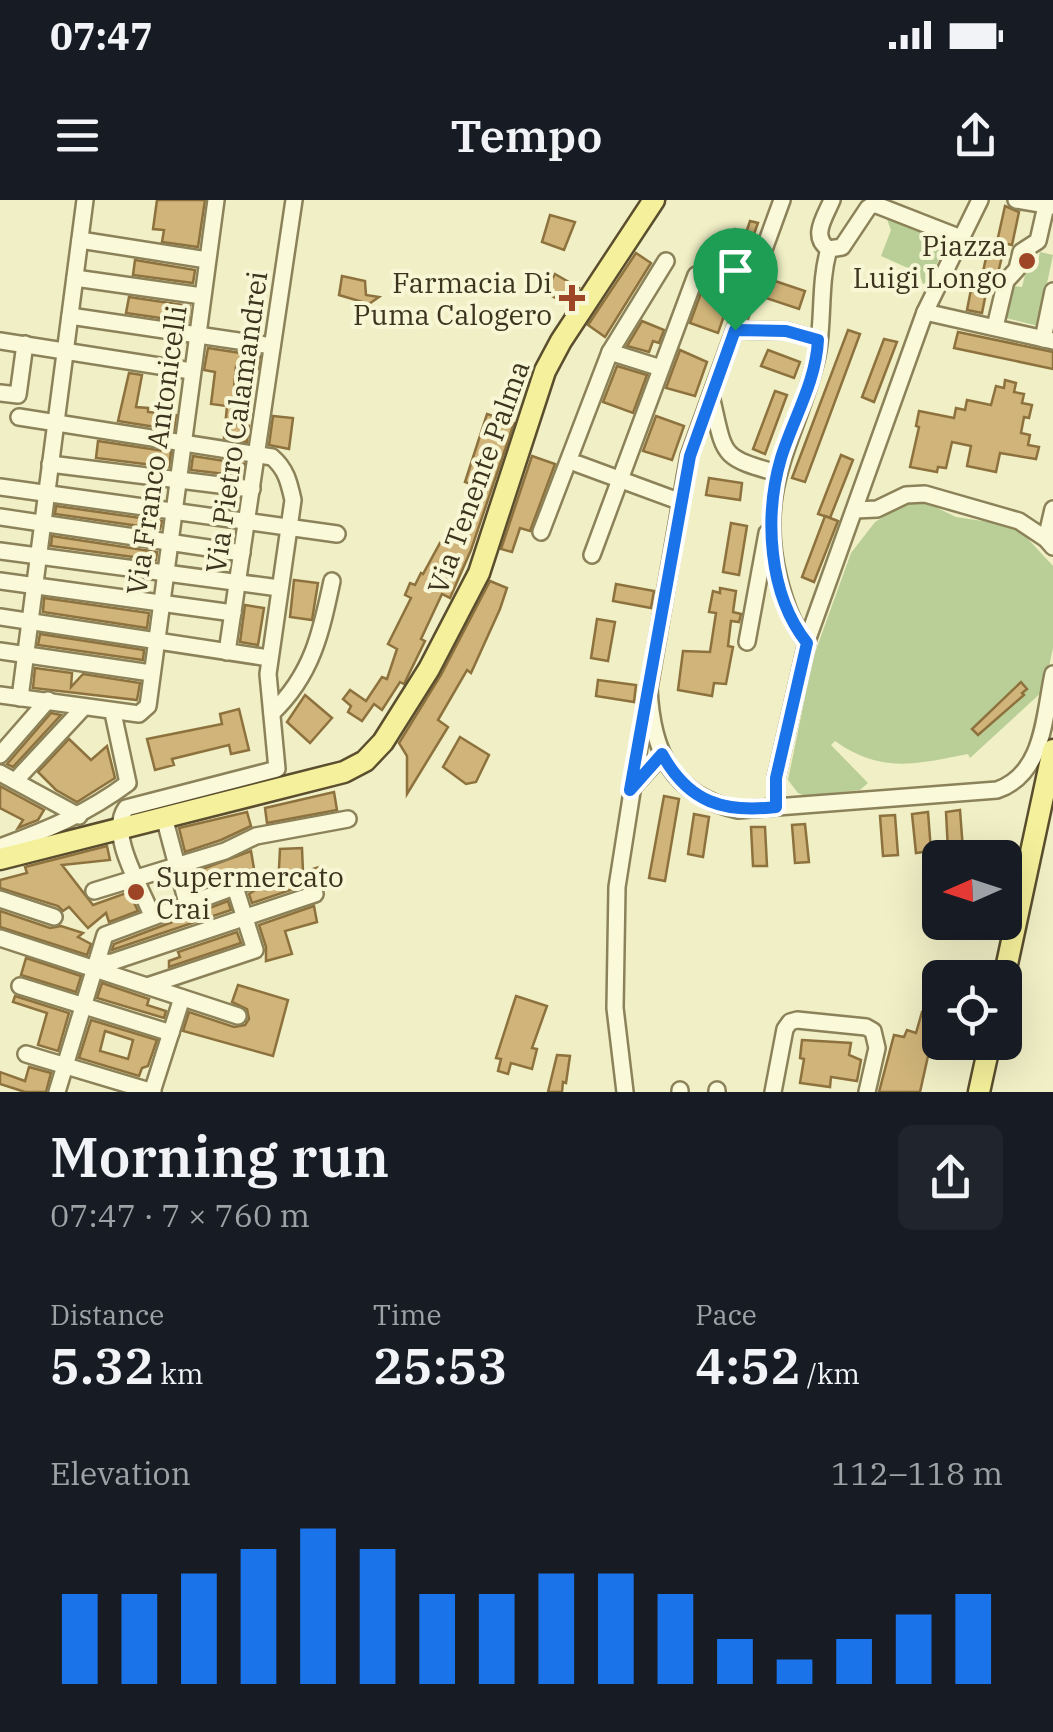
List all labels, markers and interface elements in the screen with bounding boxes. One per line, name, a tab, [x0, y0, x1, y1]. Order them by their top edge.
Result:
text: 07:47	[50, 11, 153, 60]
text: Tempo	[451, 106, 602, 164]
icon: menu	[50, 108, 105, 163]
icon: share	[948, 108, 1003, 163]
place label: Piazza Luigi Longo	[853, 227, 1007, 296]
pin	[693, 228, 778, 331]
icon: arrive	[708, 243, 763, 298]
marker: Piazza Luigi Longo	[1016, 250, 1038, 272]
place label: Farmacia Di Puma Calogero	[353, 264, 552, 333]
street label: Via Pietro Calamandrei	[196, 269, 276, 575]
marker: Farmacia Di Puma Calogero	[561, 287, 583, 309]
street label: Via Franco Antonicelli	[117, 303, 195, 597]
street label: Via Tenente Palma	[419, 355, 537, 599]
north arrow	[922, 840, 1022, 940]
map controls	[922, 840, 1022, 1060]
place label: Supermercato Crai	[156, 858, 344, 927]
marker: Supermercato Crai	[125, 881, 147, 903]
button: locate	[922, 960, 1022, 1060]
text: Morning run	[50, 1121, 389, 1192]
button: share	[898, 1125, 1003, 1230]
text: 07:47 · 7 × 760 m	[50, 1194, 310, 1236]
text: Distance	[50, 1296, 164, 1333]
text: Time	[373, 1296, 441, 1333]
text: Pace	[695, 1296, 757, 1333]
text: 5.32	[50, 1333, 154, 1398]
text: 25:53	[373, 1333, 508, 1398]
text: 4:52	[695, 1333, 800, 1398]
text: km	[154, 1355, 203, 1392]
text: /km	[800, 1355, 860, 1392]
text: Elevation	[50, 1452, 191, 1494]
text: 112–118 m	[831, 1452, 1003, 1494]

